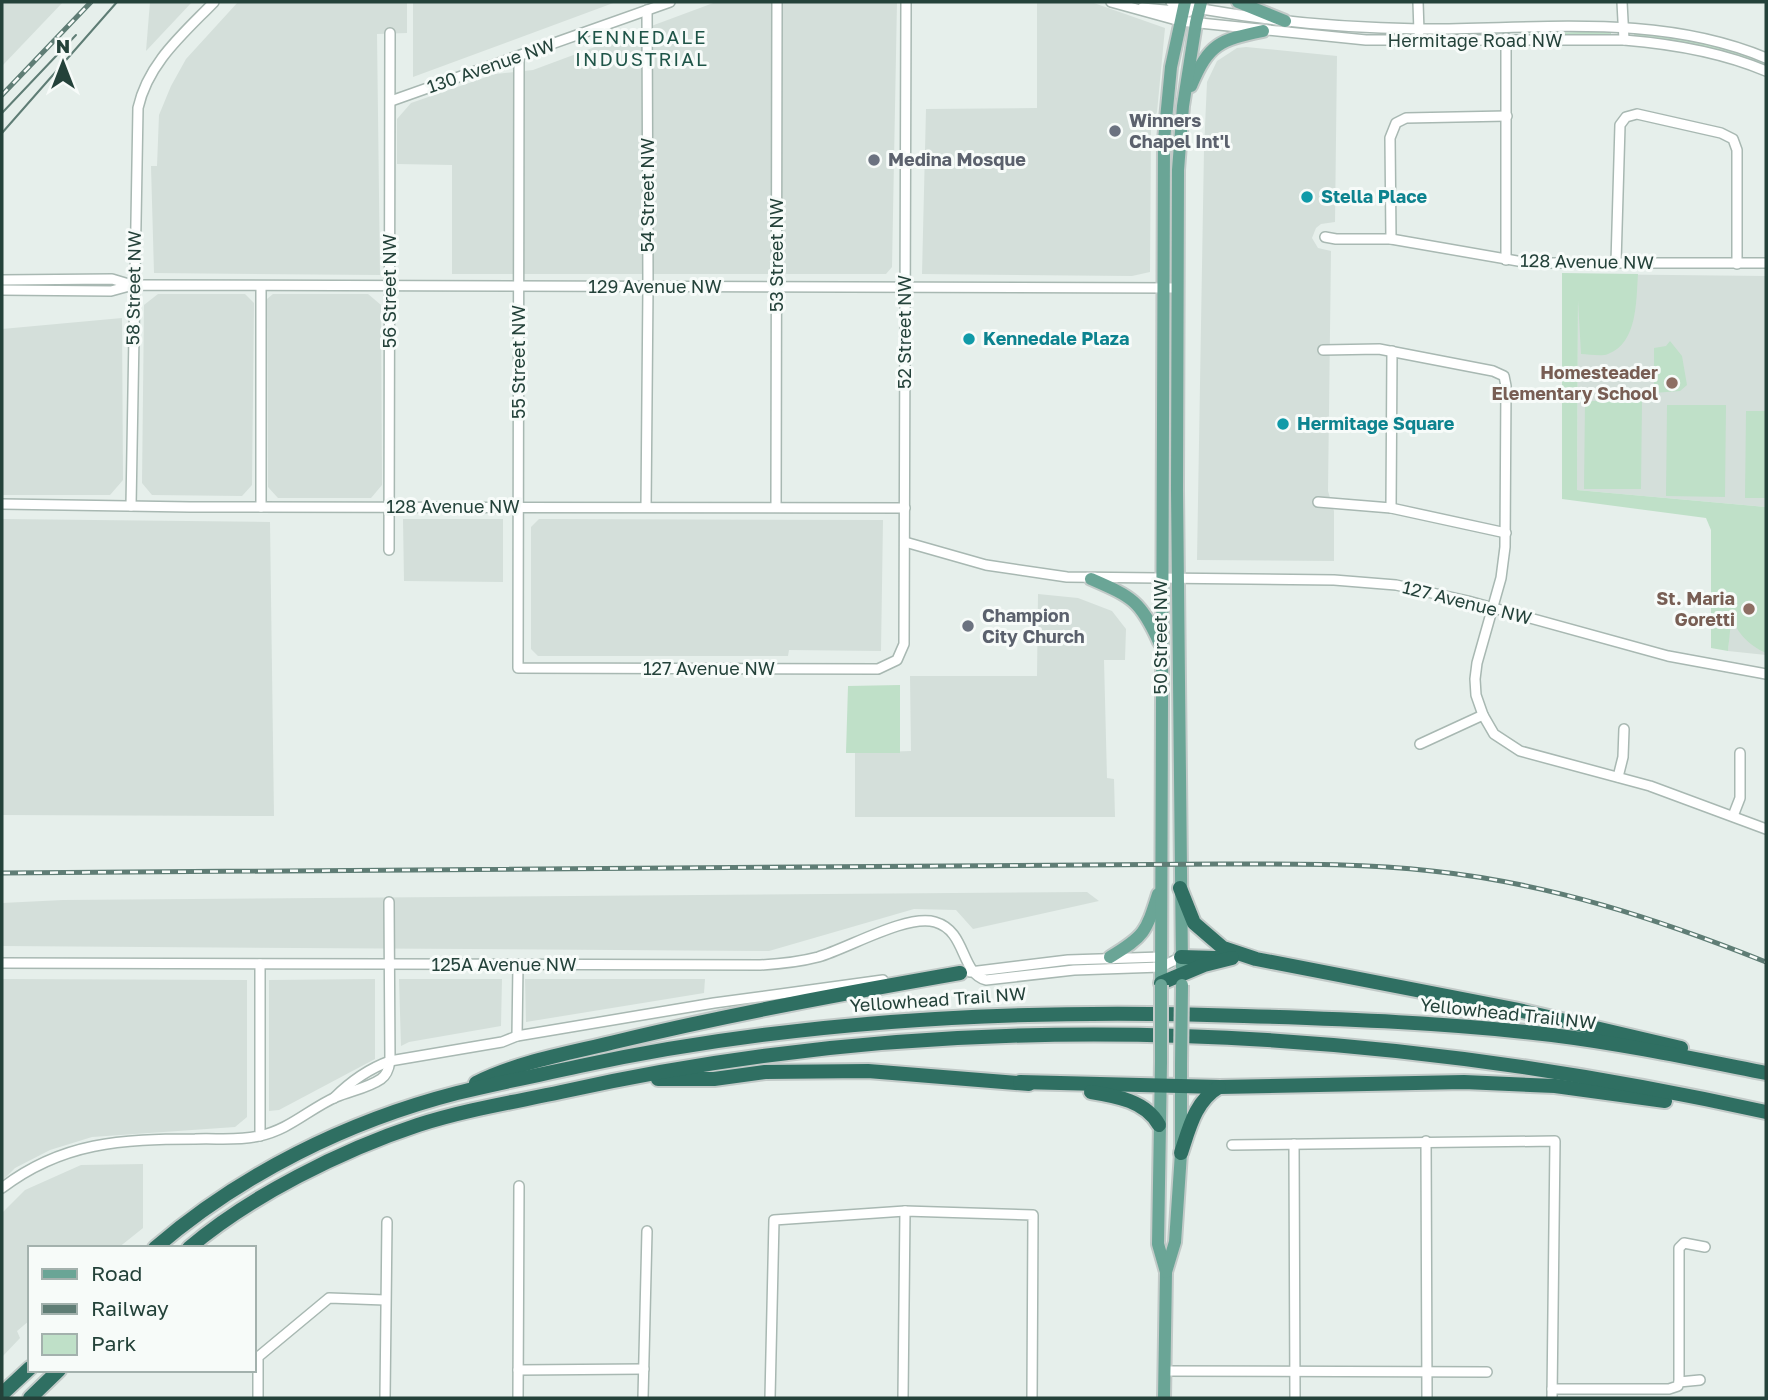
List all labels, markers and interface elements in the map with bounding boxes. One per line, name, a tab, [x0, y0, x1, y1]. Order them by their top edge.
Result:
district label: KENNEDALE INDUSTRIAL	[575, 25, 709, 70]
north arrow	[28, 28, 98, 98]
street label: Hermitage Road NW	[1388, 29, 1562, 51]
street label: 130 Avenue NW	[424, 33, 558, 97]
text: N	[56, 34, 70, 57]
place label: Winners Chapel Int'l	[1129, 109, 1230, 152]
marker: Winners Chapel Int'l	[1107, 123, 1123, 139]
street label: 54 Street NW	[636, 138, 658, 252]
place label: Medina Mosque	[888, 148, 1026, 170]
marker: Medina Mosque	[866, 152, 882, 168]
place label: Stella Place	[1321, 185, 1428, 207]
marker: Stella Place	[1299, 189, 1315, 205]
street label: 53 Street NW	[765, 198, 787, 312]
street label: 58 Street NW	[121, 230, 145, 346]
street label: 56 Street NW	[378, 234, 400, 348]
street label: 128 Avenue NW	[1520, 249, 1654, 273]
street label: 129 Avenue NW	[588, 275, 722, 297]
street label: 52 Street NW	[893, 275, 915, 389]
street label: 55 Street NW	[507, 305, 529, 419]
place label: Kennedale Plaza	[983, 327, 1129, 349]
marker: Kennedale Plaza	[961, 331, 977, 347]
place label: Homesteader Elementary School	[1492, 361, 1658, 404]
marker: Homesteader Elementary School	[1664, 375, 1680, 391]
place label: Hermitage Square	[1297, 412, 1455, 434]
marker: Hermitage Square	[1275, 416, 1291, 432]
street label: 128 Avenue NW	[386, 495, 520, 517]
street label: 127 Avenue NW	[1400, 575, 1534, 629]
street label: 50 Street NW	[1149, 580, 1171, 694]
place label: St. Maria Goretti	[1656, 587, 1735, 630]
marker: St. Maria Goretti	[1741, 601, 1757, 617]
place label: Champion City Church	[982, 604, 1085, 647]
marker: Champion City Church	[960, 618, 976, 634]
street label: 127 Avenue NW	[643, 657, 775, 679]
street label: 125A Avenue NW	[431, 953, 577, 975]
street label: Yellowhead Trail NW	[849, 982, 1027, 1016]
street label: Yellowhead Trail NW	[1419, 993, 1597, 1033]
legend	[28, 1246, 256, 1372]
text: Road	[91, 1260, 142, 1286]
text: Railway	[91, 1295, 169, 1321]
text: Park	[91, 1330, 137, 1356]

